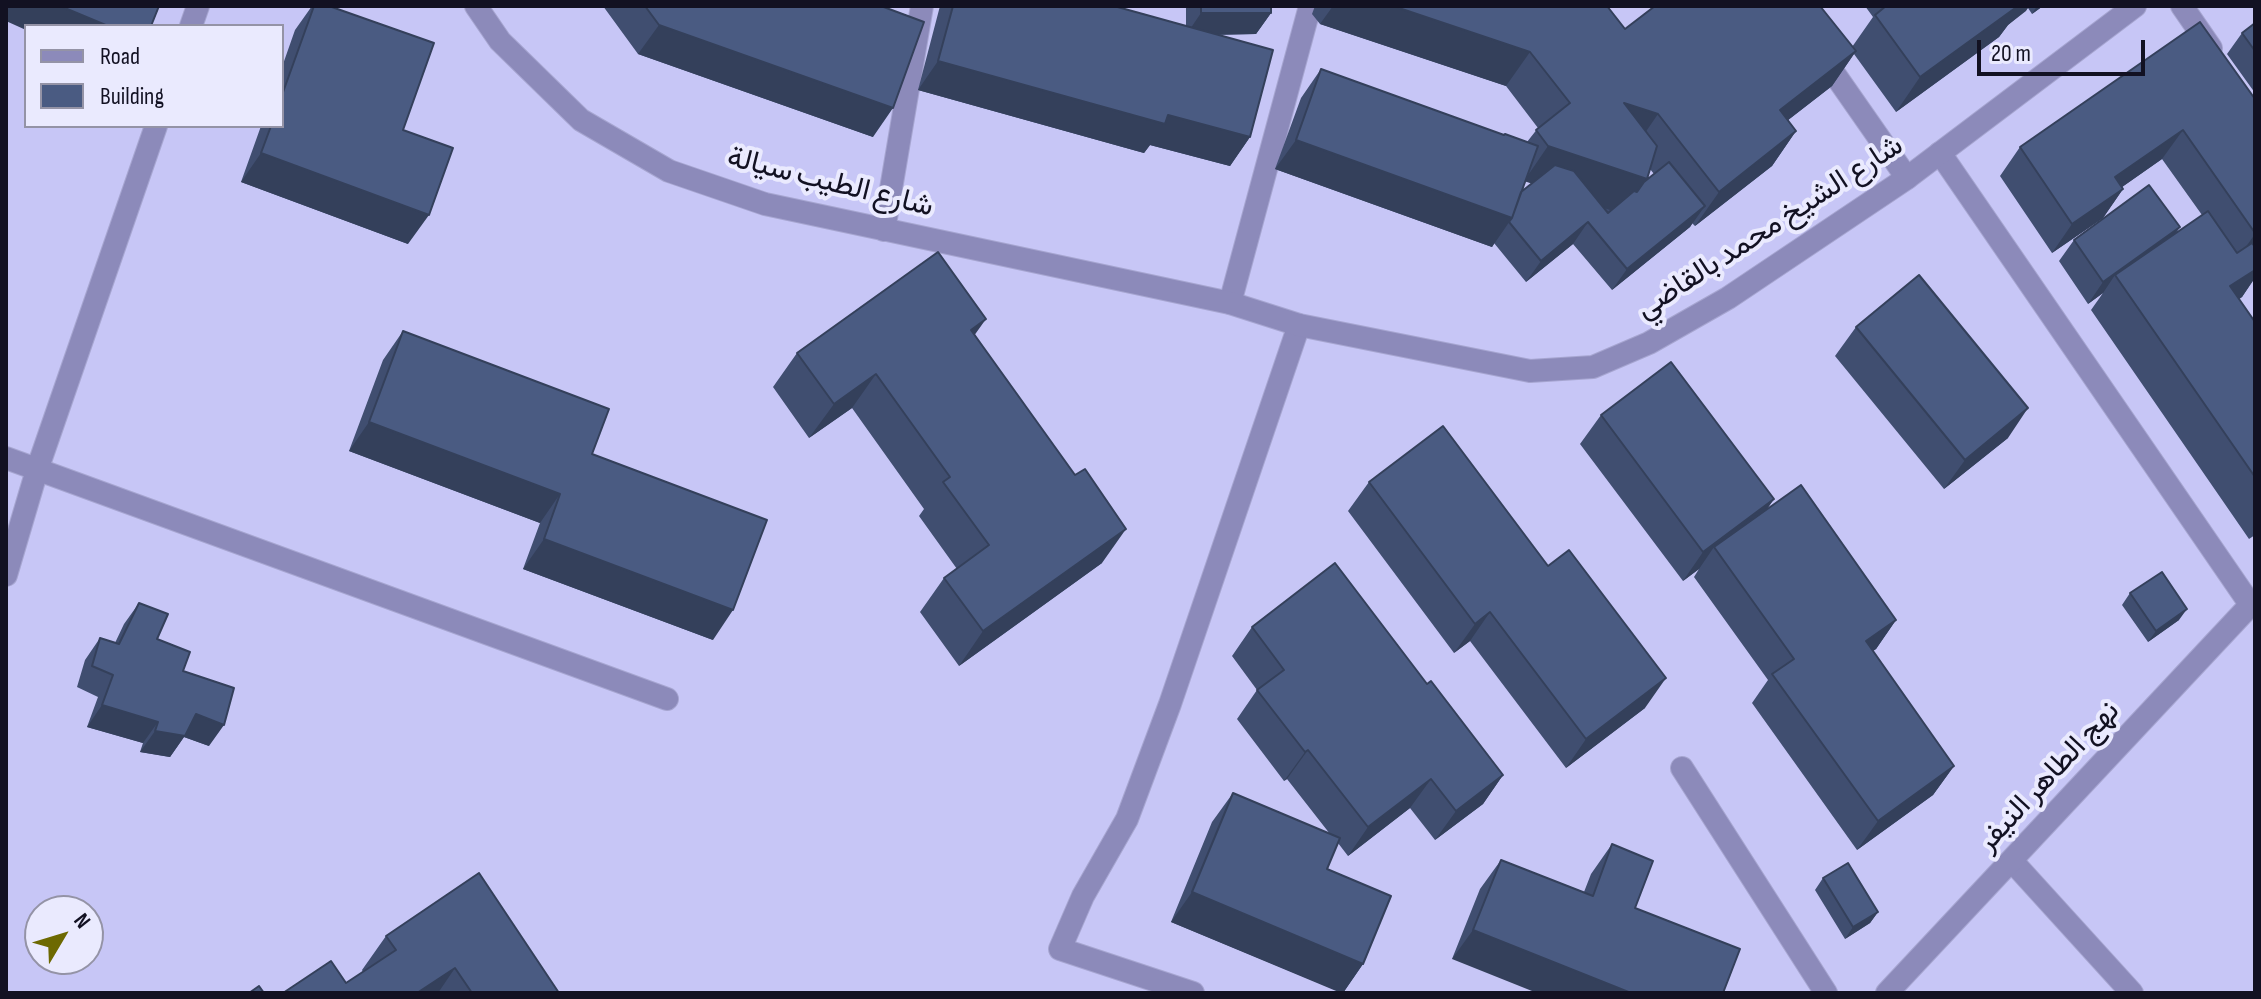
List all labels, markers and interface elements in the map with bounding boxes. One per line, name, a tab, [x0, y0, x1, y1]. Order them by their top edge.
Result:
legend	[24, 24, 284, 128]
scale bar	[1981, 24, 2149, 74]
text: 20 m	[1991, 39, 2031, 68]
text: Road	[100, 42, 140, 71]
text: Building	[100, 82, 164, 111]
street label: شارع الشيخ محمد بالقاضي	[1630, 128, 1910, 328]
street label: شارع الطيب سيالة	[723, 140, 937, 226]
street label: نهج الطاهر النيفر	[1970, 694, 2128, 860]
north arrow	[24, 895, 104, 975]
text: N	[67, 908, 96, 934]

